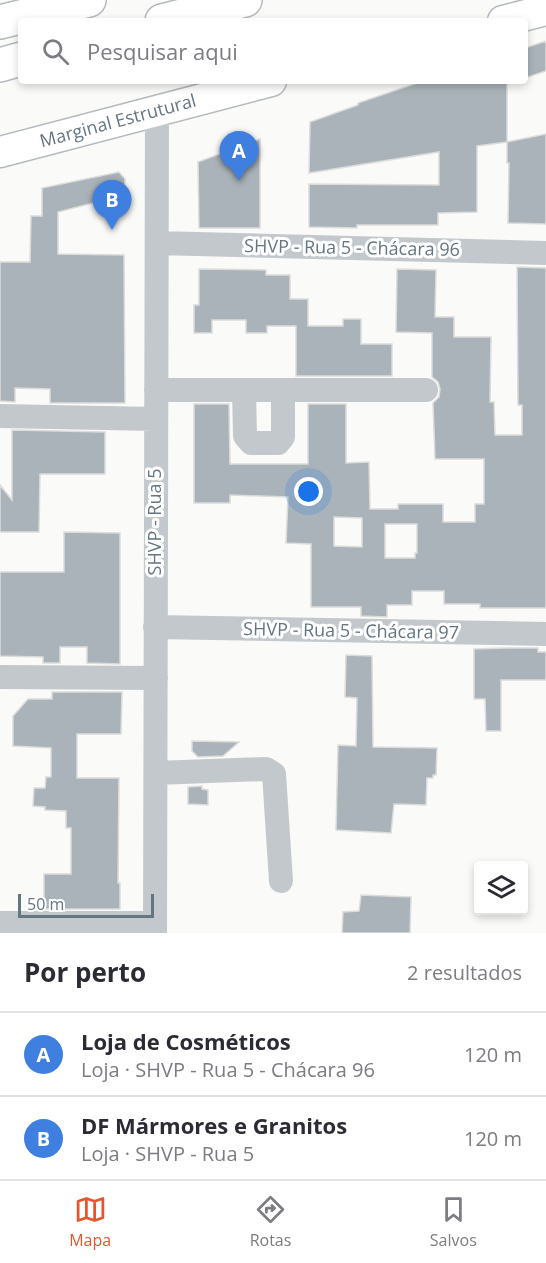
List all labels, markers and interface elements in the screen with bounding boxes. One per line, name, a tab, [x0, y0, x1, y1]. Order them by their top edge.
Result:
search box	[18, 18, 528, 84]
icon: search	[39, 35, 72, 68]
text: Pesquisar aqui	[87, 36, 238, 66]
street label: Marginal Estrutural	[37, 88, 199, 152]
pin: A	[220, 132, 258, 181]
pin: B	[92, 180, 132, 230]
street label: SHVP - Rua 5 - Chácara 96	[244, 233, 460, 261]
street label: SHVP - Rua 5	[142, 469, 166, 575]
your location	[294, 477, 323, 506]
street label: SHVP - Rua 5 - Chácara 97	[243, 616, 459, 644]
map controls	[474, 861, 528, 915]
button: layers	[474, 861, 528, 915]
scale bar	[18, 891, 154, 918]
text: 50 m	[27, 893, 64, 915]
text: Por perto	[24, 954, 146, 990]
text: 2 resultados	[407, 959, 522, 986]
text: Loja de Cosméticos	[81, 1026, 291, 1056]
text: A	[37, 1041, 50, 1068]
text: 120 m	[464, 1041, 522, 1068]
text: Loja · SHVP - Rua 5 - Chácara 96	[81, 1056, 375, 1083]
text: DF Mármores e Granitos	[81, 1110, 347, 1140]
text: B	[37, 1125, 50, 1152]
text: 120 m	[464, 1125, 522, 1152]
text: Loja · SHVP - Rua 5	[81, 1140, 254, 1167]
tab: Mapa	[69, 1193, 111, 1251]
tab: Rotas	[250, 1193, 291, 1251]
tab: Salvos	[430, 1193, 477, 1251]

